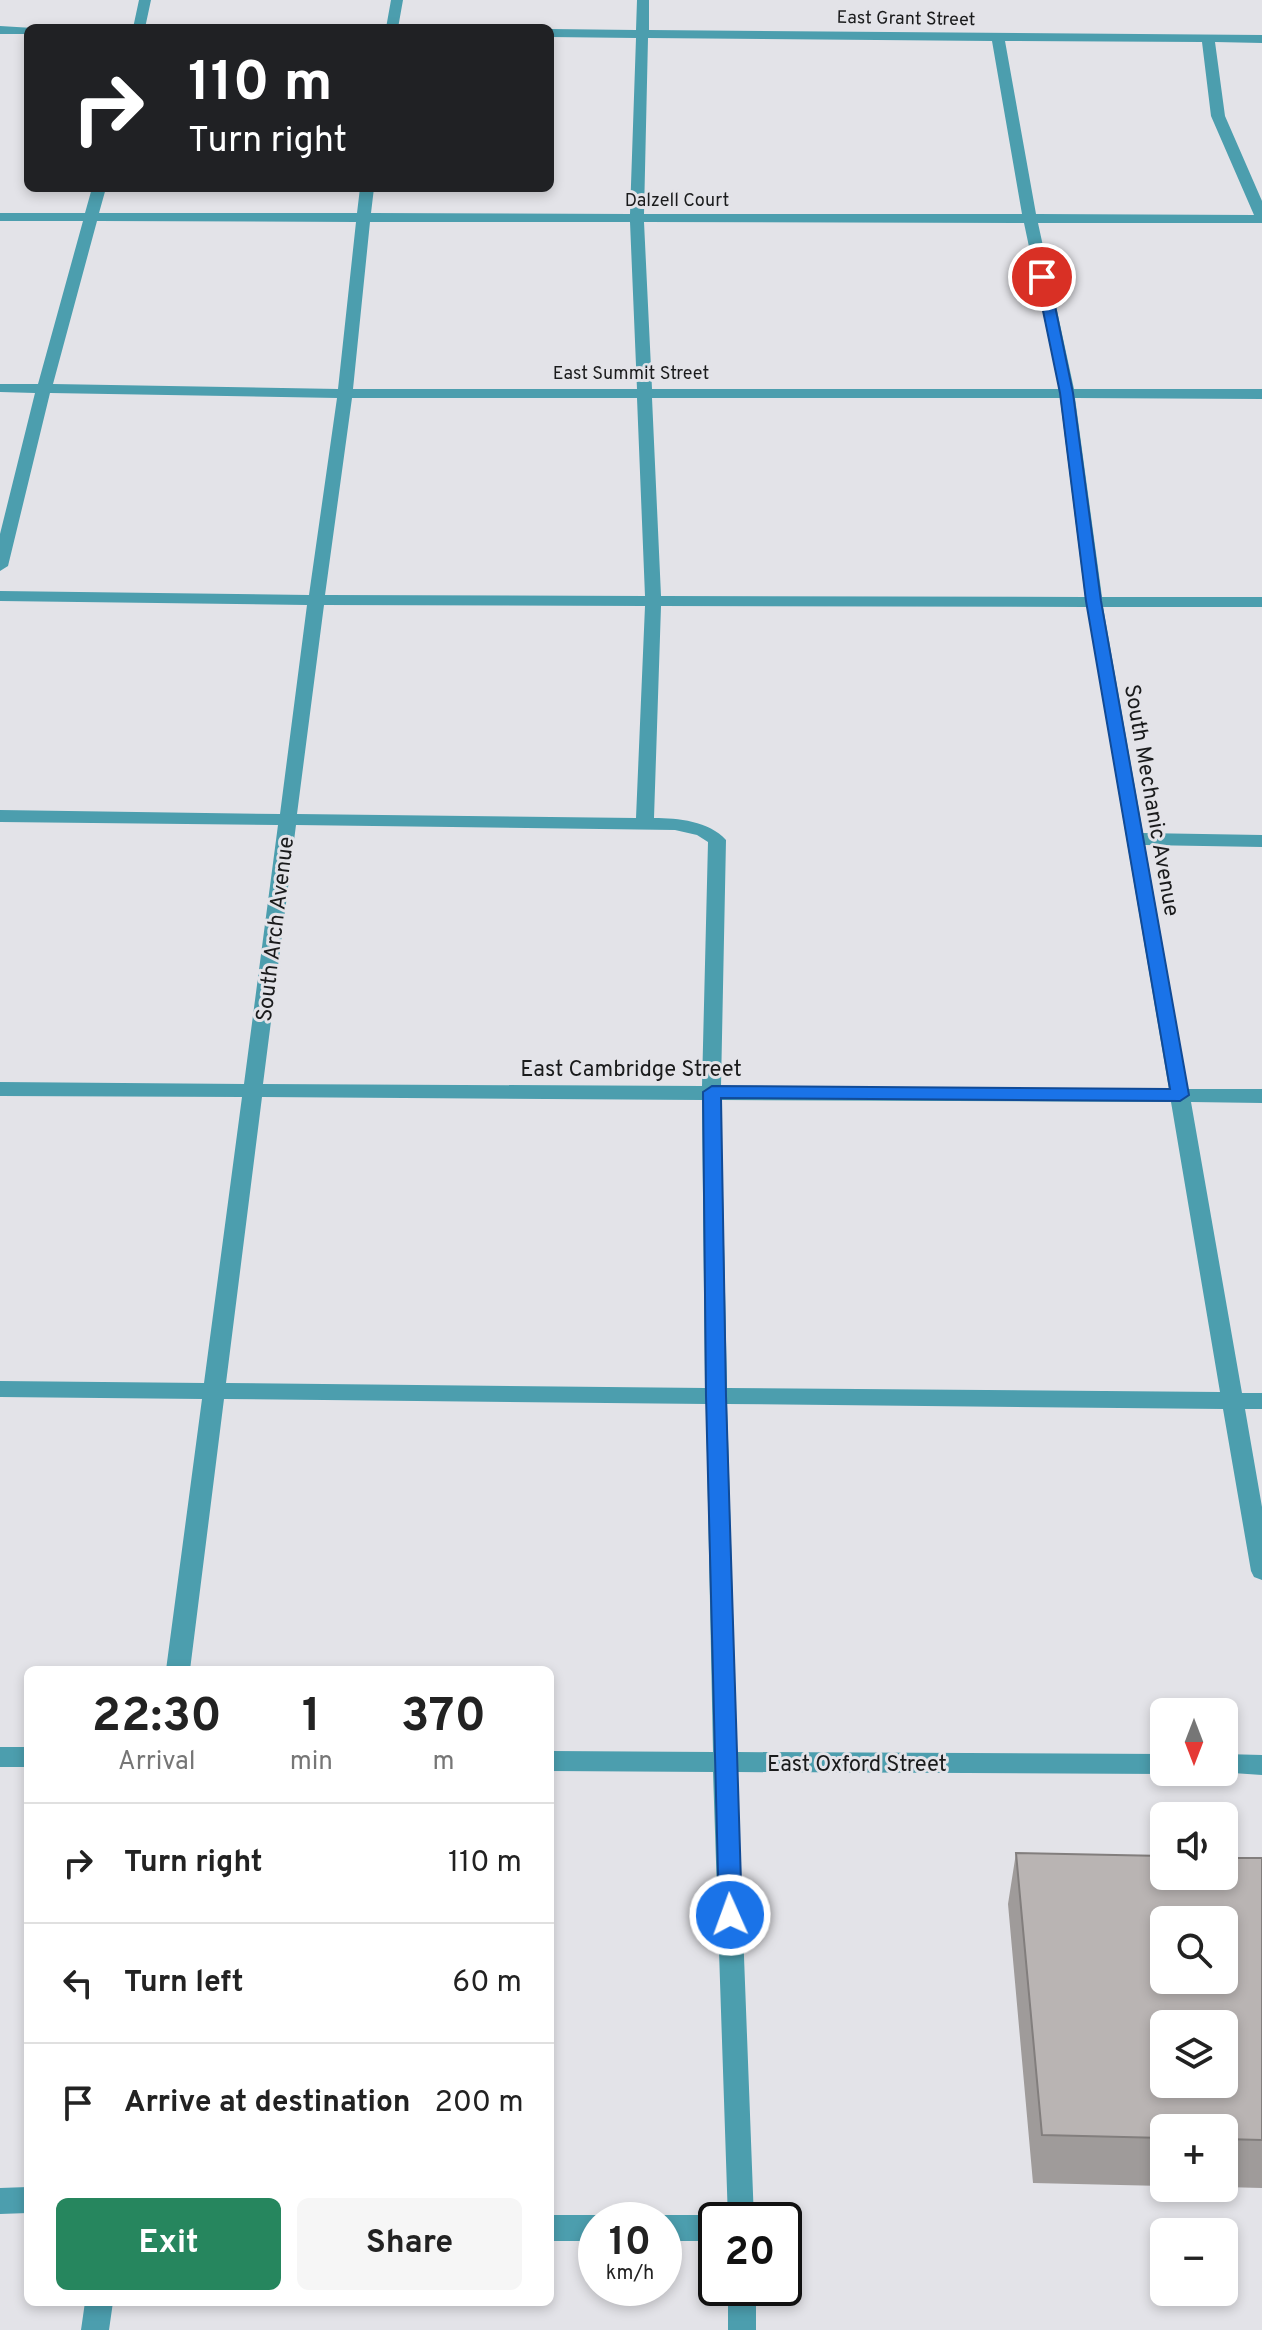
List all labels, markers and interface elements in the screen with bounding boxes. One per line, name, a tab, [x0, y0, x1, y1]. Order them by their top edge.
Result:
street label: East Grant Street	[836, 7, 975, 32]
text: 110 m	[188, 50, 333, 120]
icon: right	[56, 56, 160, 160]
text: Turn right	[188, 119, 347, 165]
street label: Dalzell Court	[625, 190, 729, 213]
pin	[1008, 243, 1076, 311]
icon: arrive	[1020, 255, 1064, 299]
street label: East Summit Street	[553, 363, 709, 386]
street label: South Mechanic Avenue	[1117, 682, 1184, 919]
street label: South Arch Avenue	[252, 835, 301, 1023]
street label: East Cambridge Street	[520, 1057, 742, 1084]
text: 22:30	[92, 1688, 222, 1748]
text: 1	[302, 1688, 321, 1748]
text: 370	[401, 1688, 486, 1748]
north arrow	[1150, 1698, 1238, 1786]
map controls	[1150, 1698, 1238, 2306]
text: Arrival	[118, 1746, 196, 1779]
text: min	[290, 1746, 333, 1779]
text: m	[432, 1746, 454, 1779]
street label: East Oxford Street	[767, 1752, 947, 1779]
button: sound	[1150, 1802, 1238, 1890]
icon: right	[56, 1841, 100, 1885]
text: Turn right	[124, 1845, 262, 1882]
text: 110 m	[448, 1845, 522, 1882]
position arrow	[688, 1873, 772, 1957]
button: search	[1150, 1906, 1238, 1994]
icon: left	[56, 1961, 100, 2005]
text: Turn left	[124, 1965, 244, 2002]
text: 60 m	[452, 1965, 522, 2002]
button: layers	[1150, 2010, 1238, 2098]
icon: arrive	[56, 2081, 100, 2125]
text: Arrive at destination	[124, 2085, 410, 2122]
text: 200 m	[434, 2085, 524, 2122]
button: +	[1150, 2114, 1238, 2202]
button: Exit	[56, 2198, 281, 2290]
button: Share	[297, 2198, 522, 2290]
speed limit sign: 20	[698, 2202, 802, 2306]
button: −	[1150, 2218, 1238, 2306]
text: 10	[609, 2219, 651, 2269]
text: km/h	[606, 2261, 654, 2287]

